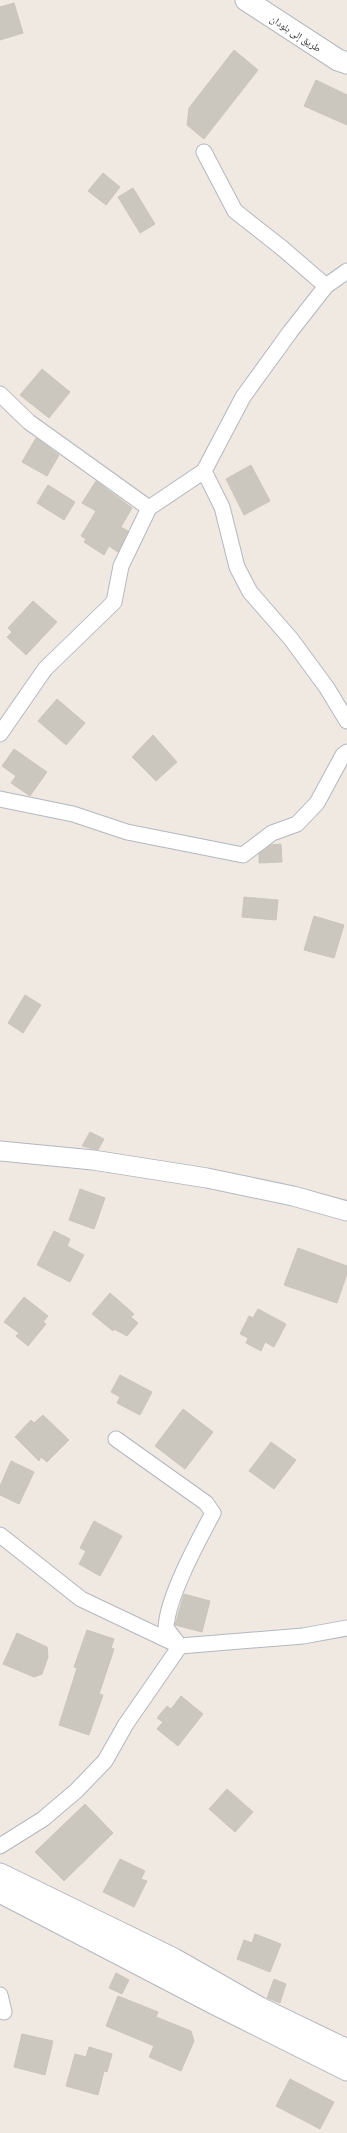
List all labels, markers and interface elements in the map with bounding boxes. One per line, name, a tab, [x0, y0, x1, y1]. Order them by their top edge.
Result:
street label: طريق إلى بلودان	[267, 13, 324, 55]

